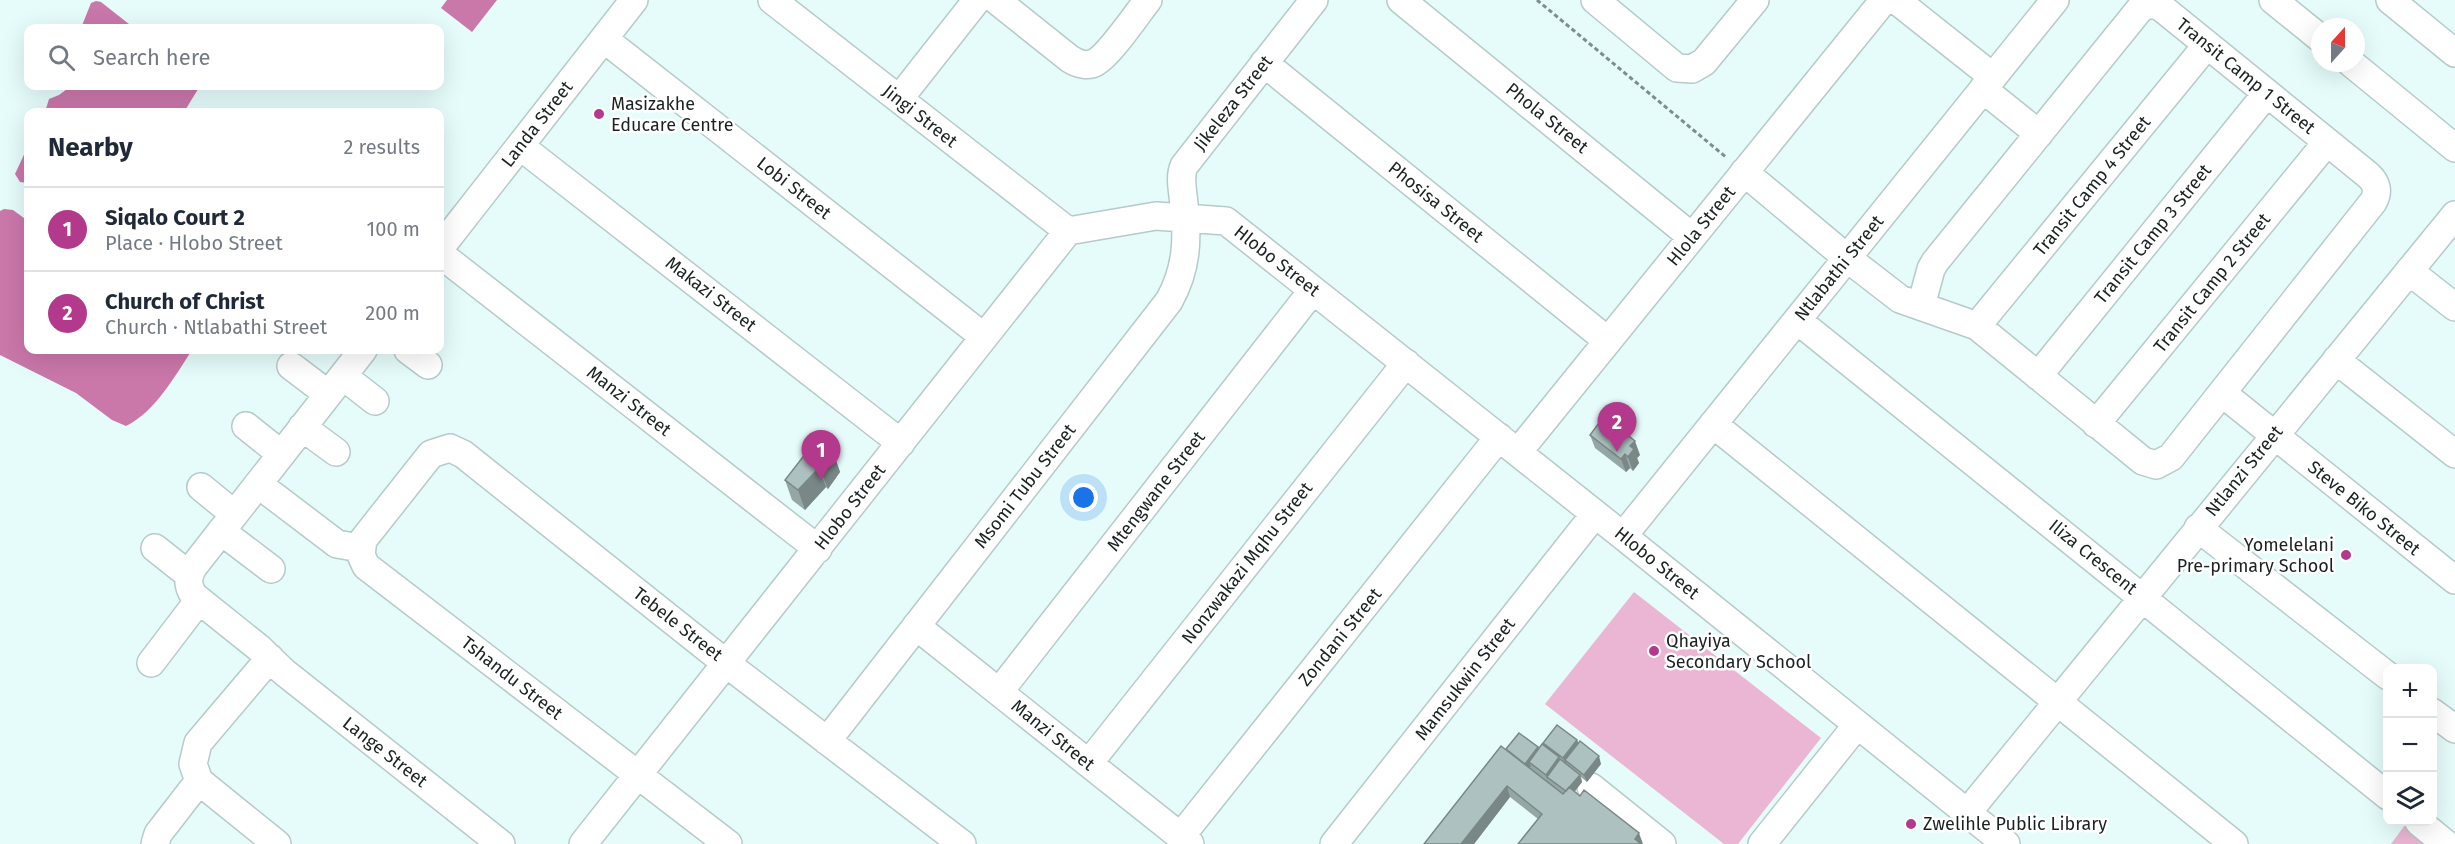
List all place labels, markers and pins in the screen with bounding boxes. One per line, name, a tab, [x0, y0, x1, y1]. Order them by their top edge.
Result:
place label: Masizakhe Educare Centre	[611, 93, 734, 136]
marker: Masizakhe Educare Centre	[592, 107, 606, 121]
pin: 2	[1598, 402, 1636, 452]
pin: 1	[802, 430, 840, 480]
place label: Yomelelani Pre-primary School	[2177, 534, 2334, 577]
marker: Yomelelani Pre-primary School	[2339, 548, 2353, 562]
place label: Qhayiya Secondary School	[1666, 630, 1811, 673]
marker: Qhayiya Secondary School	[1647, 644, 1661, 658]
place label: Zwelihle Public Library	[1923, 813, 2107, 835]
marker: Zwelihle Public Library	[1904, 817, 1918, 831]

